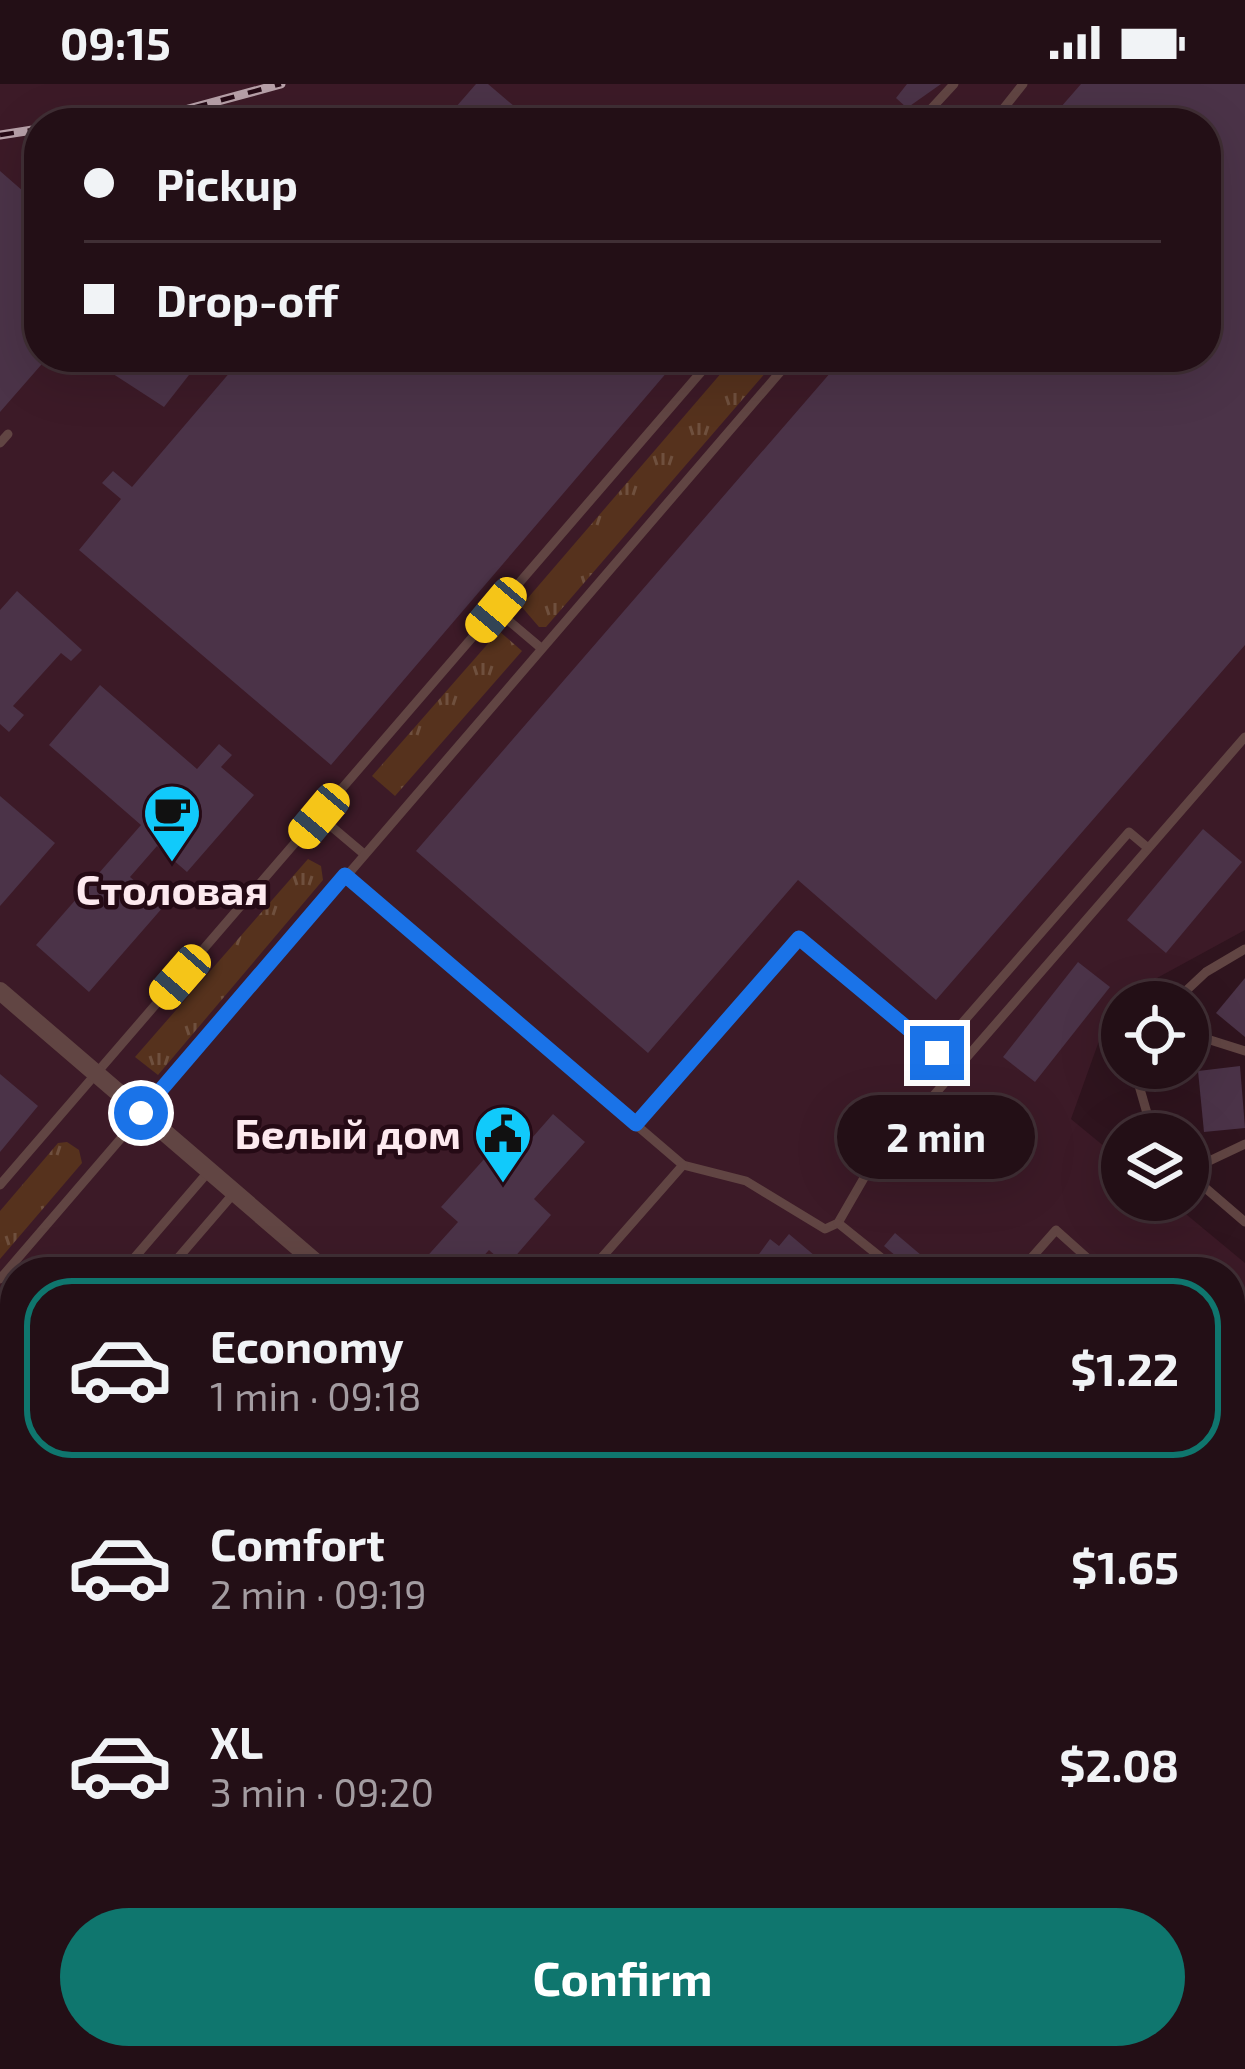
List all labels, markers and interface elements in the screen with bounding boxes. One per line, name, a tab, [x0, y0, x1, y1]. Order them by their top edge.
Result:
text: 09:15	[60, 15, 171, 69]
text: Pickup	[156, 156, 298, 210]
text: Drop-off	[156, 272, 338, 326]
car	[459, 571, 533, 649]
car	[282, 777, 356, 855]
cafe icon: Столовая	[141, 782, 203, 864]
place label: Столовая	[76, 863, 268, 913]
car	[143, 938, 217, 1016]
map controls	[1101, 981, 1209, 1221]
button: locate	[1101, 981, 1209, 1089]
route end	[910, 1026, 964, 1080]
route start	[114, 1086, 168, 1140]
callout: 2 min	[838, 1095, 1036, 1179]
public building icon: Белый дом	[472, 1103, 534, 1185]
place label: Белый дом	[235, 1107, 461, 1157]
text: 2 min	[886, 1113, 986, 1160]
button: layers	[1101, 1113, 1209, 1221]
icon: car	[66, 1314, 174, 1422]
text: Economy	[210, 1318, 404, 1372]
text: $1.22	[1070, 1341, 1179, 1395]
text: 1 min · 09:18	[210, 1372, 422, 1419]
icon: car	[66, 1512, 174, 1620]
text: Comfort	[210, 1516, 385, 1570]
text: $1.65	[1071, 1539, 1179, 1593]
text: 2 min · 09:19	[210, 1570, 427, 1617]
icon: car	[66, 1710, 174, 1818]
text: XL	[210, 1714, 263, 1768]
text: $2.08	[1059, 1737, 1179, 1791]
text: 3 min · 09:20	[210, 1768, 434, 1815]
button: Confirm	[60, 1908, 1185, 2046]

